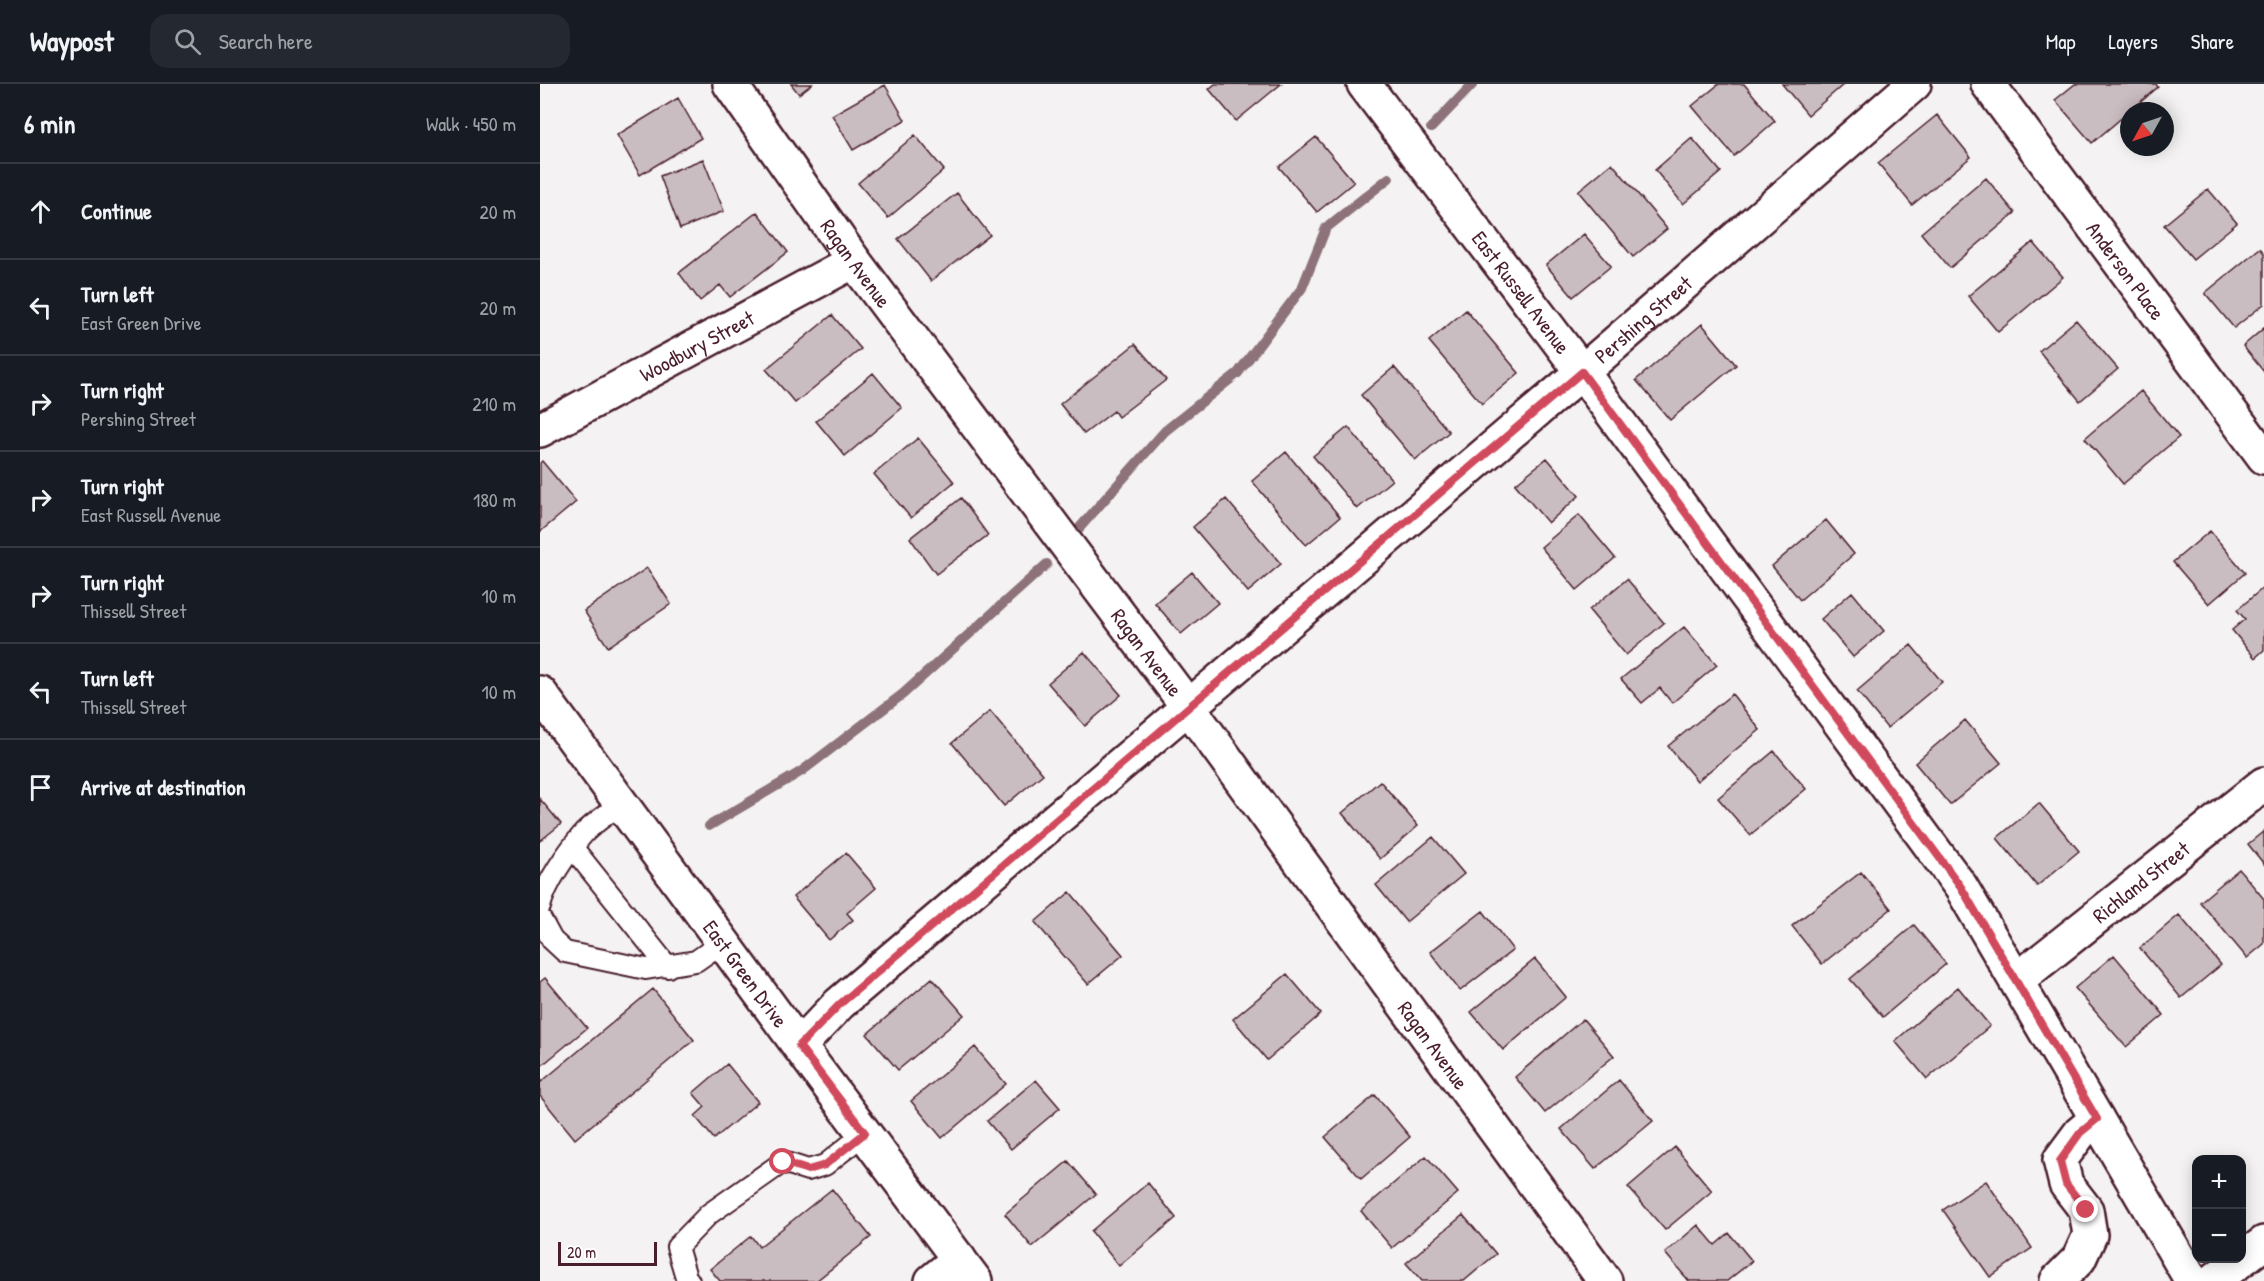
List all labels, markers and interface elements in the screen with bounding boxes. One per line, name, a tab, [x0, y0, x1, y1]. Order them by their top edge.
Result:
search box	[150, 14, 570, 68]
text: Waypost	[30, 22, 114, 60]
icon: search	[171, 25, 204, 58]
text: Search here	[219, 26, 313, 56]
text: Map	[2046, 27, 2075, 56]
text: Layers	[2108, 27, 2158, 56]
text: Share	[2191, 27, 2234, 56]
north arrow	[2120, 102, 2174, 156]
text: 6 min	[24, 106, 76, 141]
text: Walk · 450 m	[426, 110, 516, 137]
icon: ahead	[24, 195, 57, 228]
text: Continue	[81, 196, 152, 226]
text: 20 m	[479, 198, 516, 225]
street label: Ragan Avenue	[814, 213, 898, 313]
street label: Anderson Place	[2080, 215, 2172, 326]
street label: East Russell Avenue	[1465, 225, 1578, 360]
street label: Pershing Street	[1588, 268, 1699, 370]
text: Turn left	[81, 279, 154, 309]
icon: left	[24, 291, 57, 324]
text: 20 m	[479, 294, 516, 321]
street label: Woodbury Street	[634, 303, 760, 388]
text: East Green Drive	[81, 309, 201, 336]
text: Turn right	[81, 375, 164, 405]
icon: right	[24, 387, 57, 420]
text: 210 m	[472, 390, 516, 417]
text: Pershing Street	[81, 405, 196, 432]
text: Turn right	[81, 471, 164, 501]
icon: right	[24, 483, 57, 516]
text: 180 m	[473, 486, 516, 513]
text: East Russell Avenue	[81, 501, 221, 528]
text: Turn right	[81, 567, 164, 597]
icon: right	[24, 579, 57, 612]
text: 10 m	[482, 582, 516, 609]
text: Thissell Street	[81, 597, 186, 624]
street label: Ragan Avenue	[1105, 602, 1190, 702]
text: Turn left	[81, 663, 154, 693]
icon: left	[24, 675, 57, 708]
text: 10 m	[482, 678, 516, 705]
text: Thissell Street	[81, 693, 186, 720]
icon: arrive	[24, 771, 57, 804]
text: Arrive at destination	[81, 772, 246, 802]
street label: Richland Street	[2086, 834, 2196, 929]
street label: East Green Drive	[697, 914, 795, 1033]
street label: Ragan Avenue	[1392, 995, 1476, 1095]
route start	[769, 1148, 795, 1174]
map controls	[2192, 1155, 2246, 1263]
button: +	[2192, 1155, 2246, 1209]
route end	[2072, 1196, 2098, 1222]
button: −	[2192, 1209, 2246, 1263]
scale bar	[558, 1239, 657, 1266]
text: 20 m	[567, 1241, 596, 1263]

